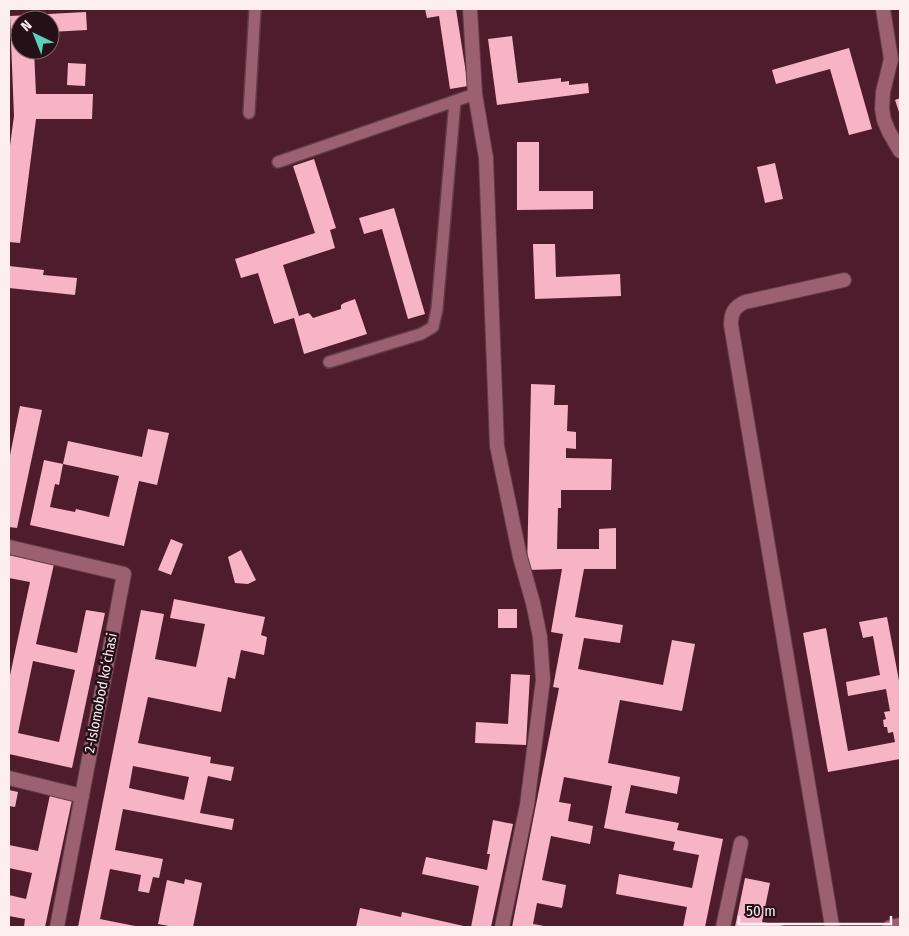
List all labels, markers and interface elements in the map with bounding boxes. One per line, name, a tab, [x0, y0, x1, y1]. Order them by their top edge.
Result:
north arrow	[10, 10, 60, 60]
text: N	[18, 17, 35, 35]
street label: 2-Islomobod koʻchasi	[81, 632, 121, 754]
scale bar	[739, 894, 892, 926]
text: 50 m	[746, 902, 776, 920]

